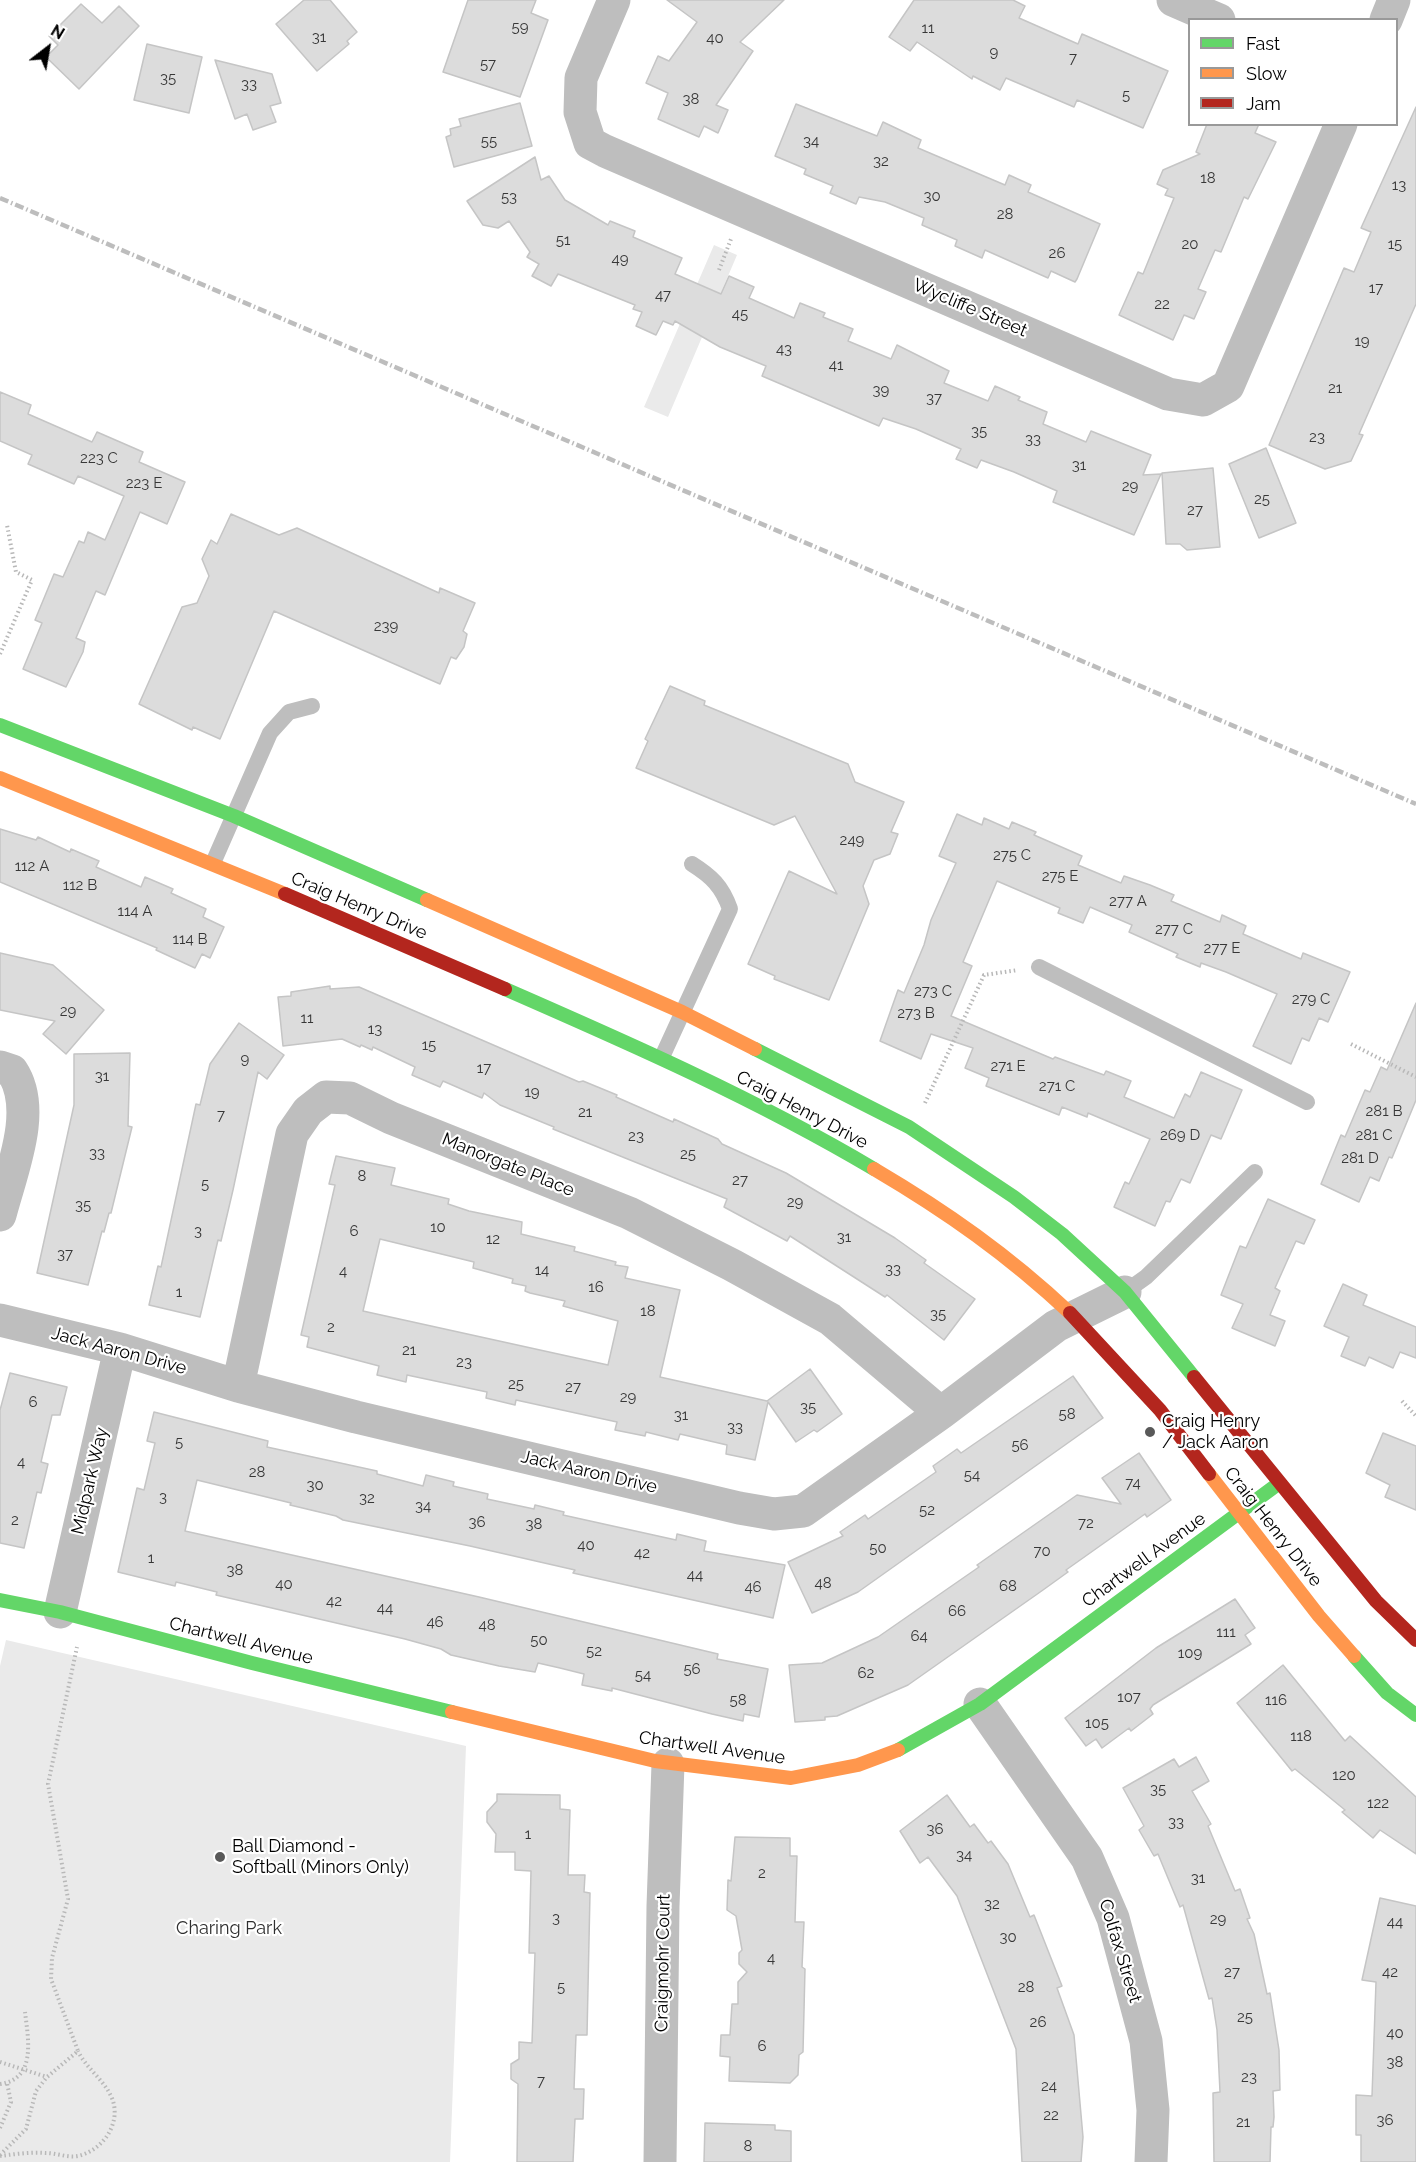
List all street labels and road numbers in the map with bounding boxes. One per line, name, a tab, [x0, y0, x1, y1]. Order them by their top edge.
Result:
street label: Wycliffe Street	[910, 274, 1030, 342]
street label: Craig Henry Drive	[288, 868, 430, 944]
street label: Craig Henry Drive	[733, 1066, 871, 1154]
street label: Manorgate Place	[439, 1129, 577, 1201]
street label: Jack Aaron Drive	[49, 1323, 189, 1379]
street label: Midpark Way	[67, 1425, 113, 1537]
street label: Jack Aaron Drive	[519, 1446, 659, 1498]
street label: Craig Henry Drive	[1220, 1463, 1326, 1591]
street label: Chartwell Avenue	[1078, 1508, 1210, 1612]
street label: Chartwell Avenue	[167, 1613, 315, 1669]
street label: Chartwell Avenue	[638, 1727, 786, 1769]
street label: Craigmohr Court	[651, 1894, 675, 2032]
street label: Colfax Street	[1094, 1897, 1146, 2005]

